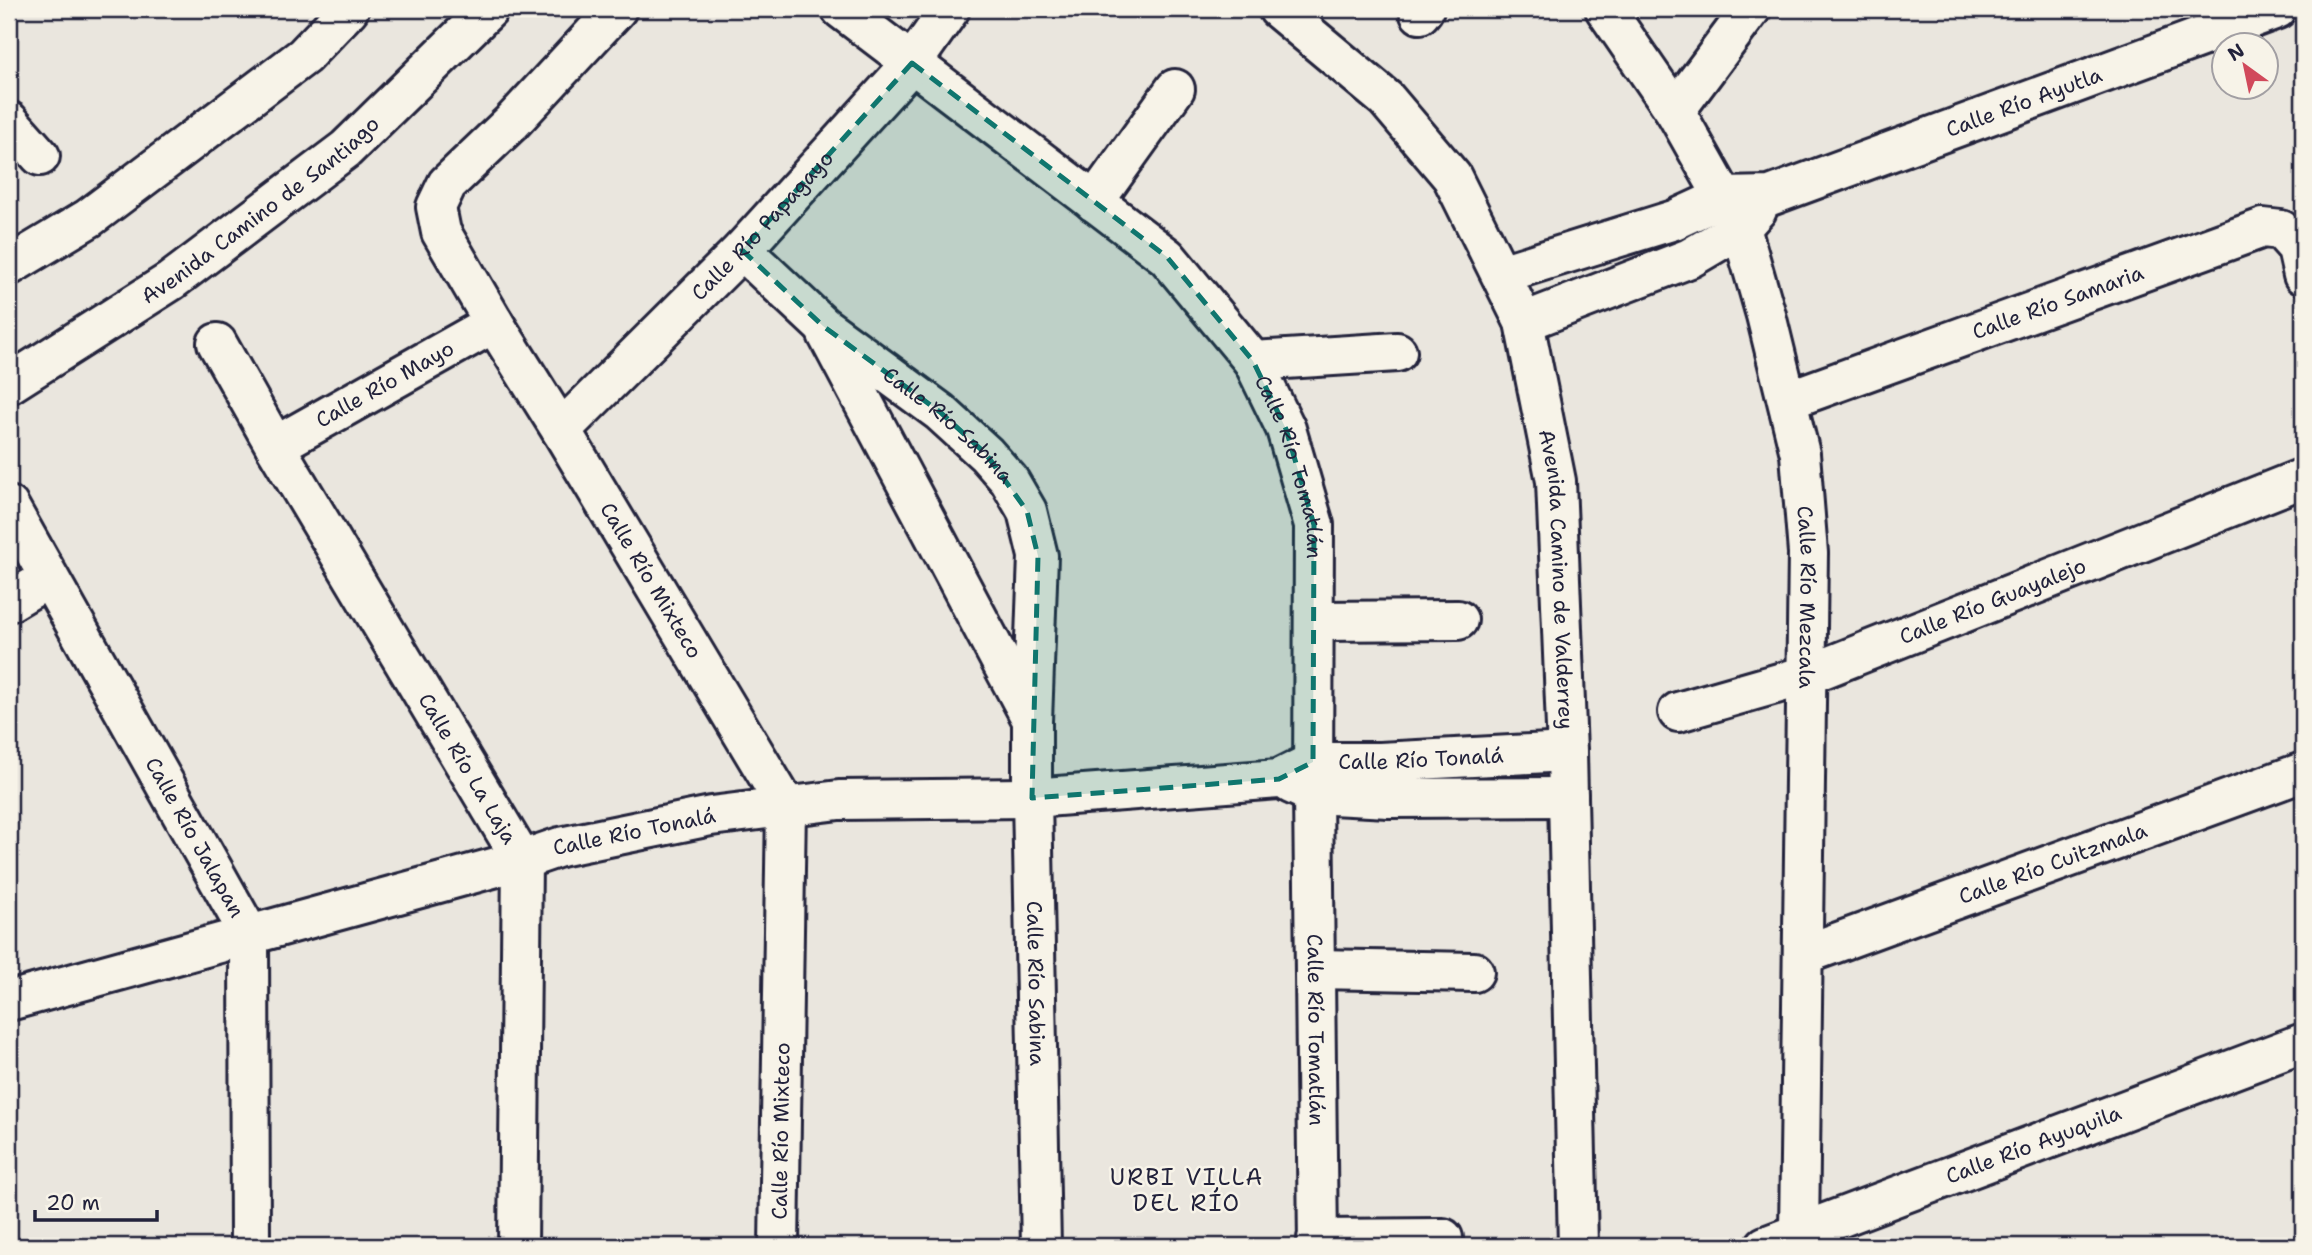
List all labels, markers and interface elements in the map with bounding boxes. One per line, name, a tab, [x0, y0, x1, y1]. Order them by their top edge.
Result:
north arrow	[2210, 32, 2280, 102]
text: N	[2223, 38, 2249, 67]
street label: Calle Río Ayutla	[1942, 61, 2106, 144]
street label: Avenida Camino de Santiago	[136, 110, 385, 310]
street label: Calle Río Papagayo	[685, 145, 840, 307]
street label: Calle Río Samaria	[1968, 258, 2147, 346]
street label: Calle Río Mayo	[311, 334, 459, 434]
street label: Calle Río Sabina	[877, 361, 1020, 489]
street label: Calle Río Tomatlán	[1248, 371, 1328, 559]
street label: Avenida Camino de Valderrey	[1532, 427, 1580, 730]
street label: Calle Río Mixteco	[594, 497, 709, 664]
street label: Calle Río Mezcala	[1790, 504, 1822, 689]
street label: Calle Río Guayalejo	[1895, 552, 2090, 651]
street label: Calle Río La Laja	[412, 688, 523, 849]
street label: Calle Río Tonalá	[1338, 741, 1504, 776]
street label: Calle Río Jalapan	[139, 752, 251, 923]
street label: Calle Río Tonalá	[549, 801, 718, 862]
street label: Calle Río Cuitzmala	[1955, 816, 2151, 911]
street label: Calle Río Sabina	[1020, 901, 1051, 1066]
street label: Calle Río Tomatlán	[1301, 934, 1331, 1126]
street label: Calle Río Mixteco	[765, 1042, 797, 1220]
street label: Calle Río Ayuquila	[1942, 1099, 2125, 1191]
district label: URBI VILLA DEL RÍO	[1110, 1162, 1264, 1218]
scale bar	[35, 1178, 158, 1222]
text: 20 m	[46, 1189, 100, 1217]

